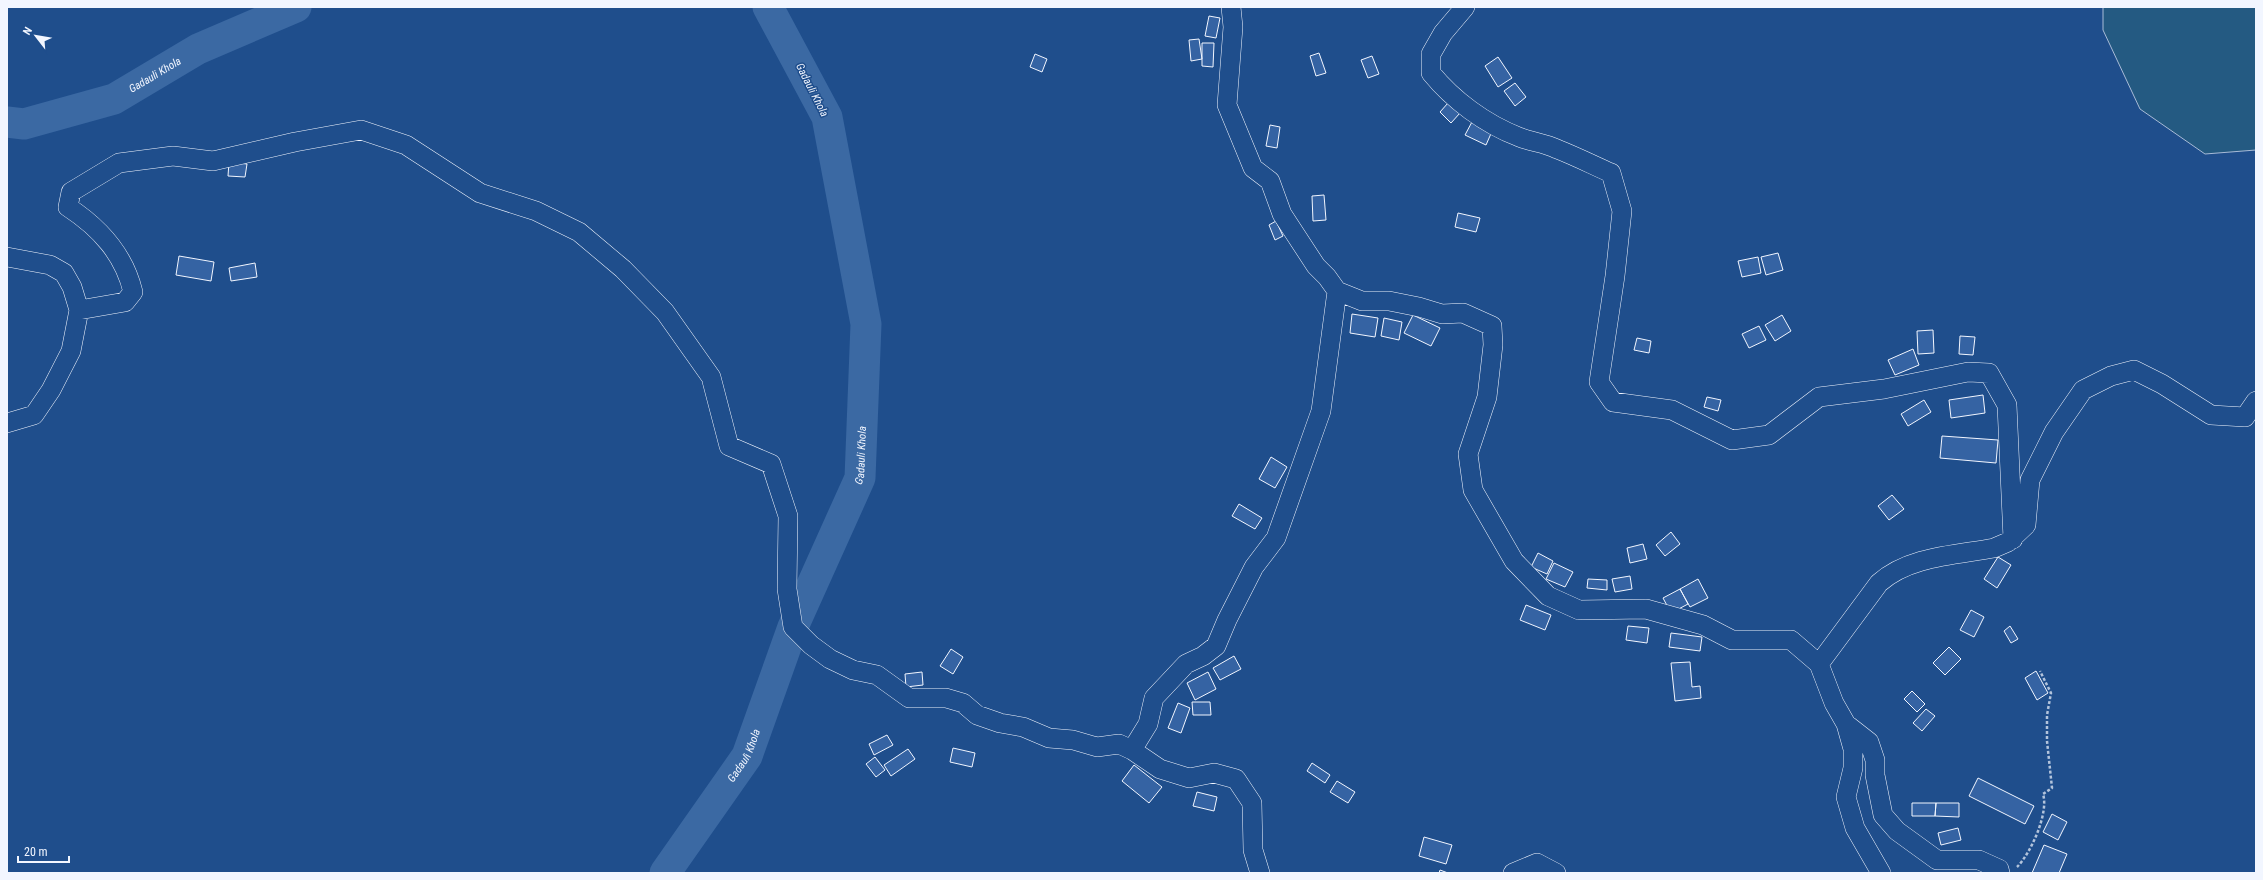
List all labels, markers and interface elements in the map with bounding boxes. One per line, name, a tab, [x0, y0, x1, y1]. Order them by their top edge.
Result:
north arrow	[16, 16, 56, 56]
text: N	[21, 25, 35, 37]
water label: Gadauli Khola	[126, 54, 183, 95]
water label: Gadauli Khola	[793, 61, 831, 119]
water label: Gadauli Khola	[851, 426, 869, 486]
water label: Gadauli Khola	[724, 727, 763, 784]
scale bar	[18, 838, 69, 864]
text: 20 m	[24, 845, 48, 859]

